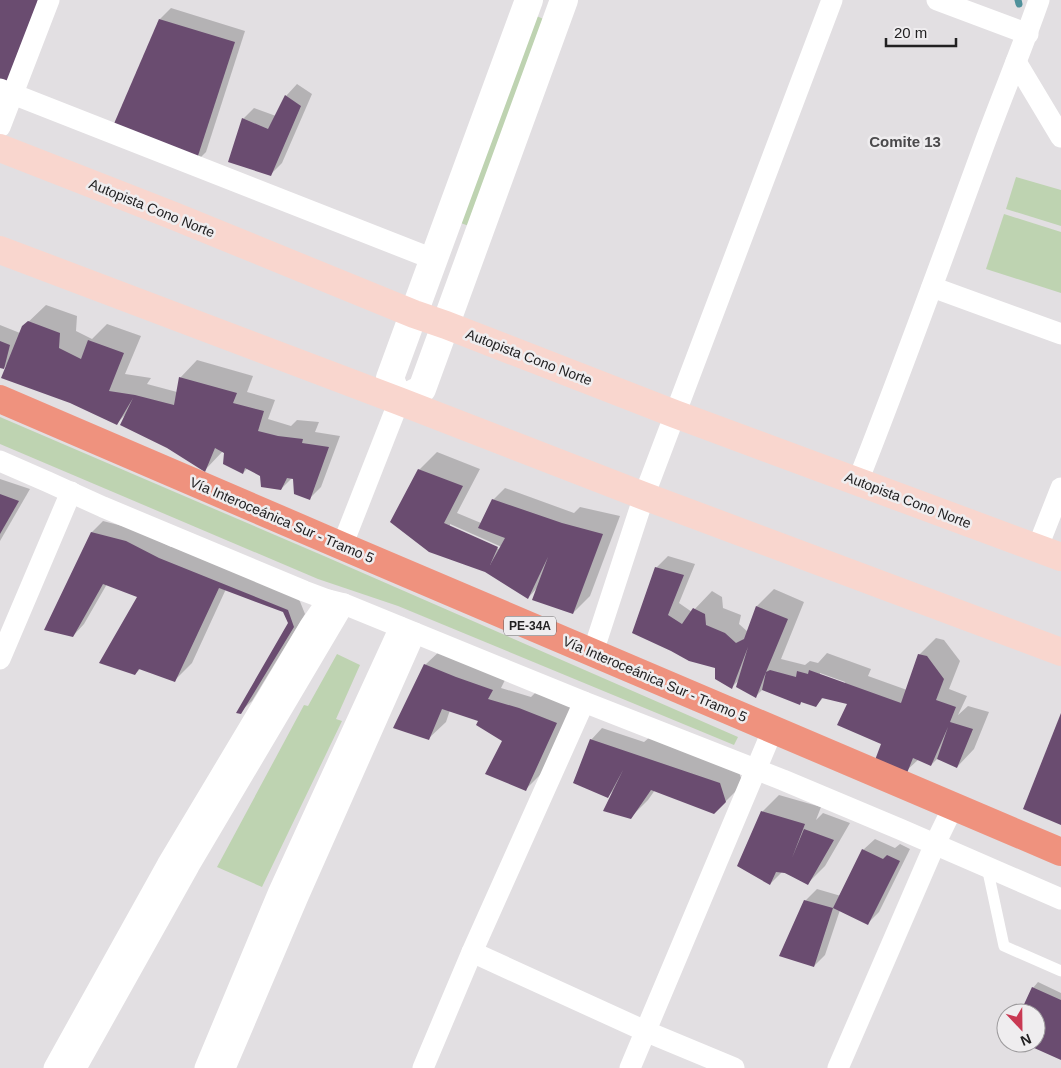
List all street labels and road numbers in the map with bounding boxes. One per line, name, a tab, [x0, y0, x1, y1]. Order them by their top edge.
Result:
street label: Autopista Cono Norte	[87, 176, 217, 241]
street label: Autopista Cono Norte	[464, 326, 595, 389]
street label: Autopista Cono Norte	[843, 469, 974, 532]
street label: Vía Interoceánica Sur - Tramo 5	[188, 474, 377, 566]
road number: PE-34A	[504, 616, 556, 636]
street label: Vía Interoceánica Sur - Tramo 5	[561, 633, 750, 725]

